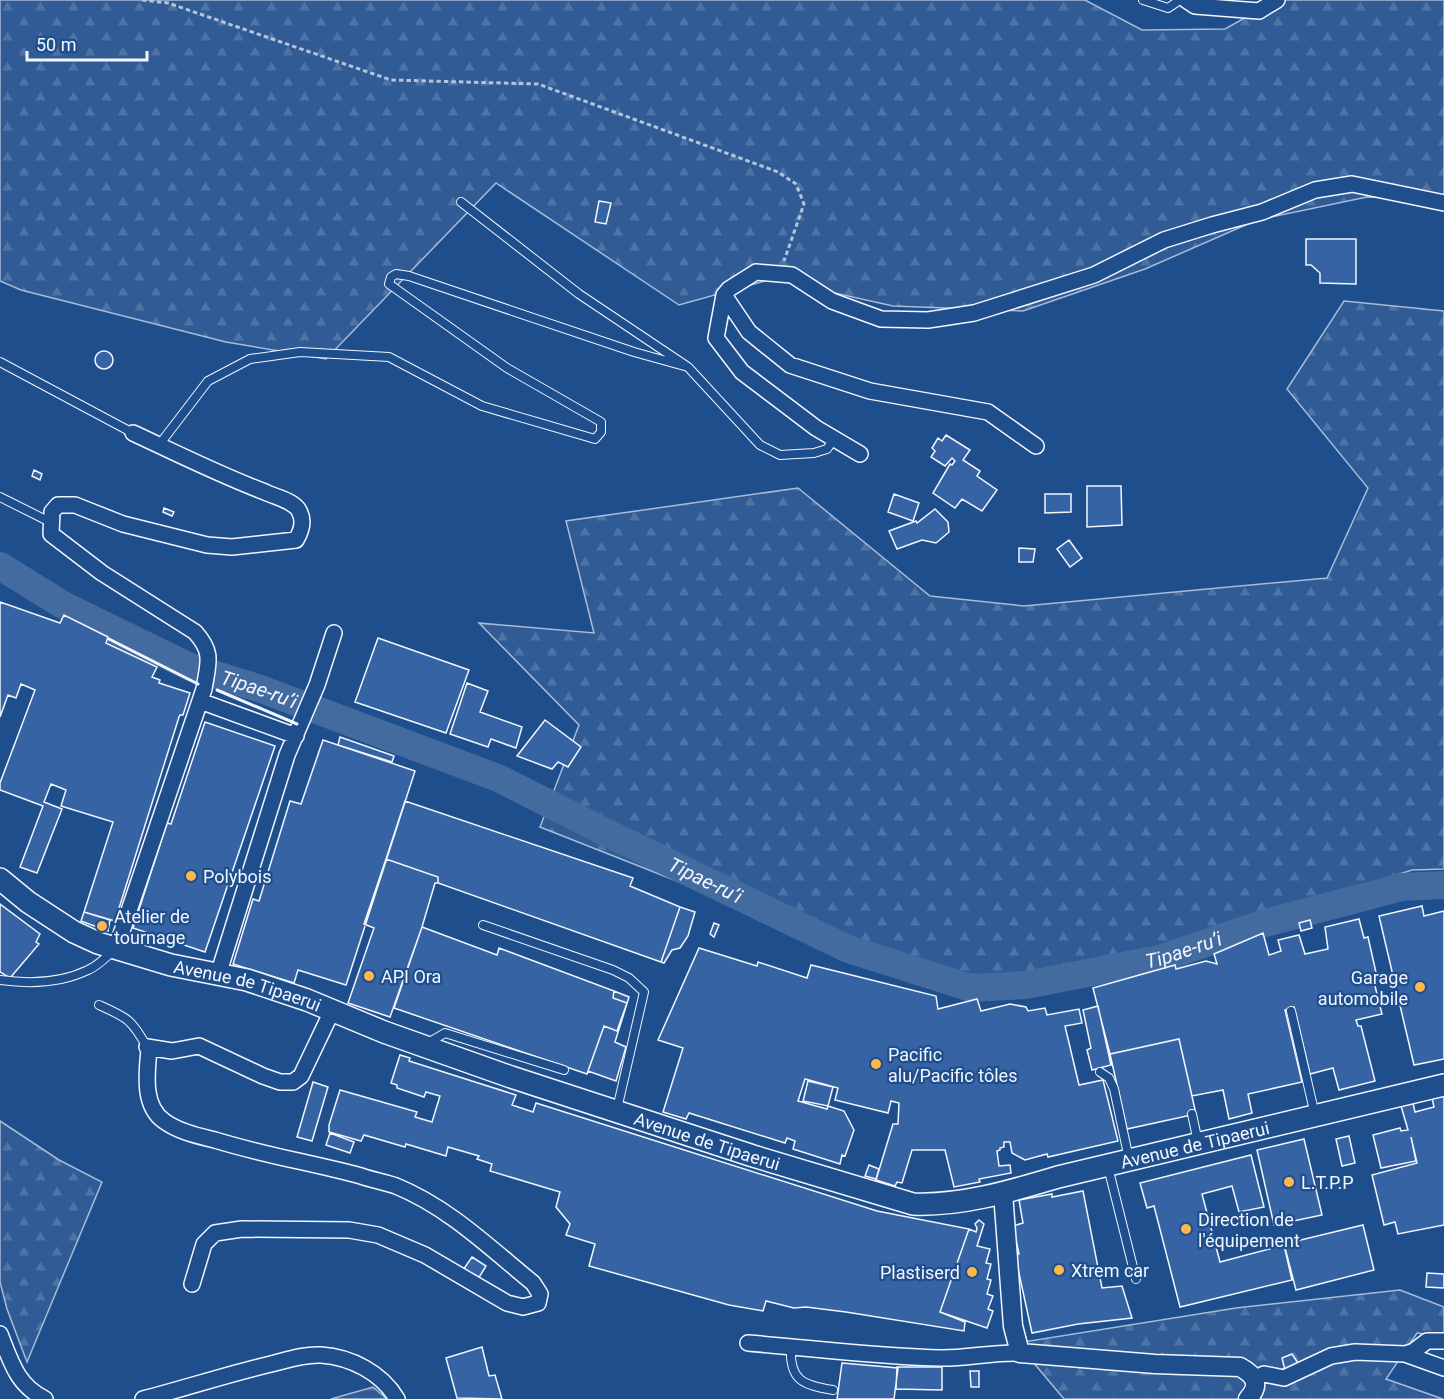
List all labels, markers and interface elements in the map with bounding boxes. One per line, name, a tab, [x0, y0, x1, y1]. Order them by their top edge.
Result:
scale bar	[27, 24, 147, 62]
text: 50 m	[36, 34, 76, 55]
water label: Tipae-ru’i	[218, 665, 301, 714]
water label: Tipae-ru’i	[664, 852, 746, 908]
place label: Polybois	[203, 866, 271, 887]
marker: Polybois	[184, 869, 198, 883]
place label: Atelier de tournage	[114, 906, 190, 948]
marker: Atelier de tournage	[95, 919, 109, 933]
water label: Tipae-ru’i	[1143, 926, 1225, 973]
street label: Avenue de Tipaerui	[172, 955, 325, 1015]
place label: API Ora	[381, 966, 441, 987]
place label: Garage automobile	[1318, 967, 1408, 1009]
marker: API Ora	[362, 969, 376, 983]
marker: Garage automobile	[1413, 980, 1427, 994]
place label: Pacific alu/Pacific tôles	[888, 1044, 1017, 1086]
marker: Pacific alu/Pacific tôles	[869, 1057, 883, 1071]
street label: Avenue de Tipaerui	[632, 1107, 783, 1174]
street label: Avenue de Tipaerui	[1118, 1117, 1271, 1172]
place label: L.T.P.P	[1301, 1172, 1354, 1193]
marker: L.T.P.P	[1282, 1175, 1296, 1189]
place label: Direction de l'équipement	[1198, 1209, 1300, 1251]
marker: Direction de l'équipement	[1179, 1222, 1193, 1236]
place label: Xtrem car	[1071, 1260, 1149, 1281]
place label: Plastiserd	[880, 1262, 960, 1283]
marker: Xtrem car	[1052, 1263, 1066, 1277]
marker: Plastiserd	[965, 1265, 979, 1279]

